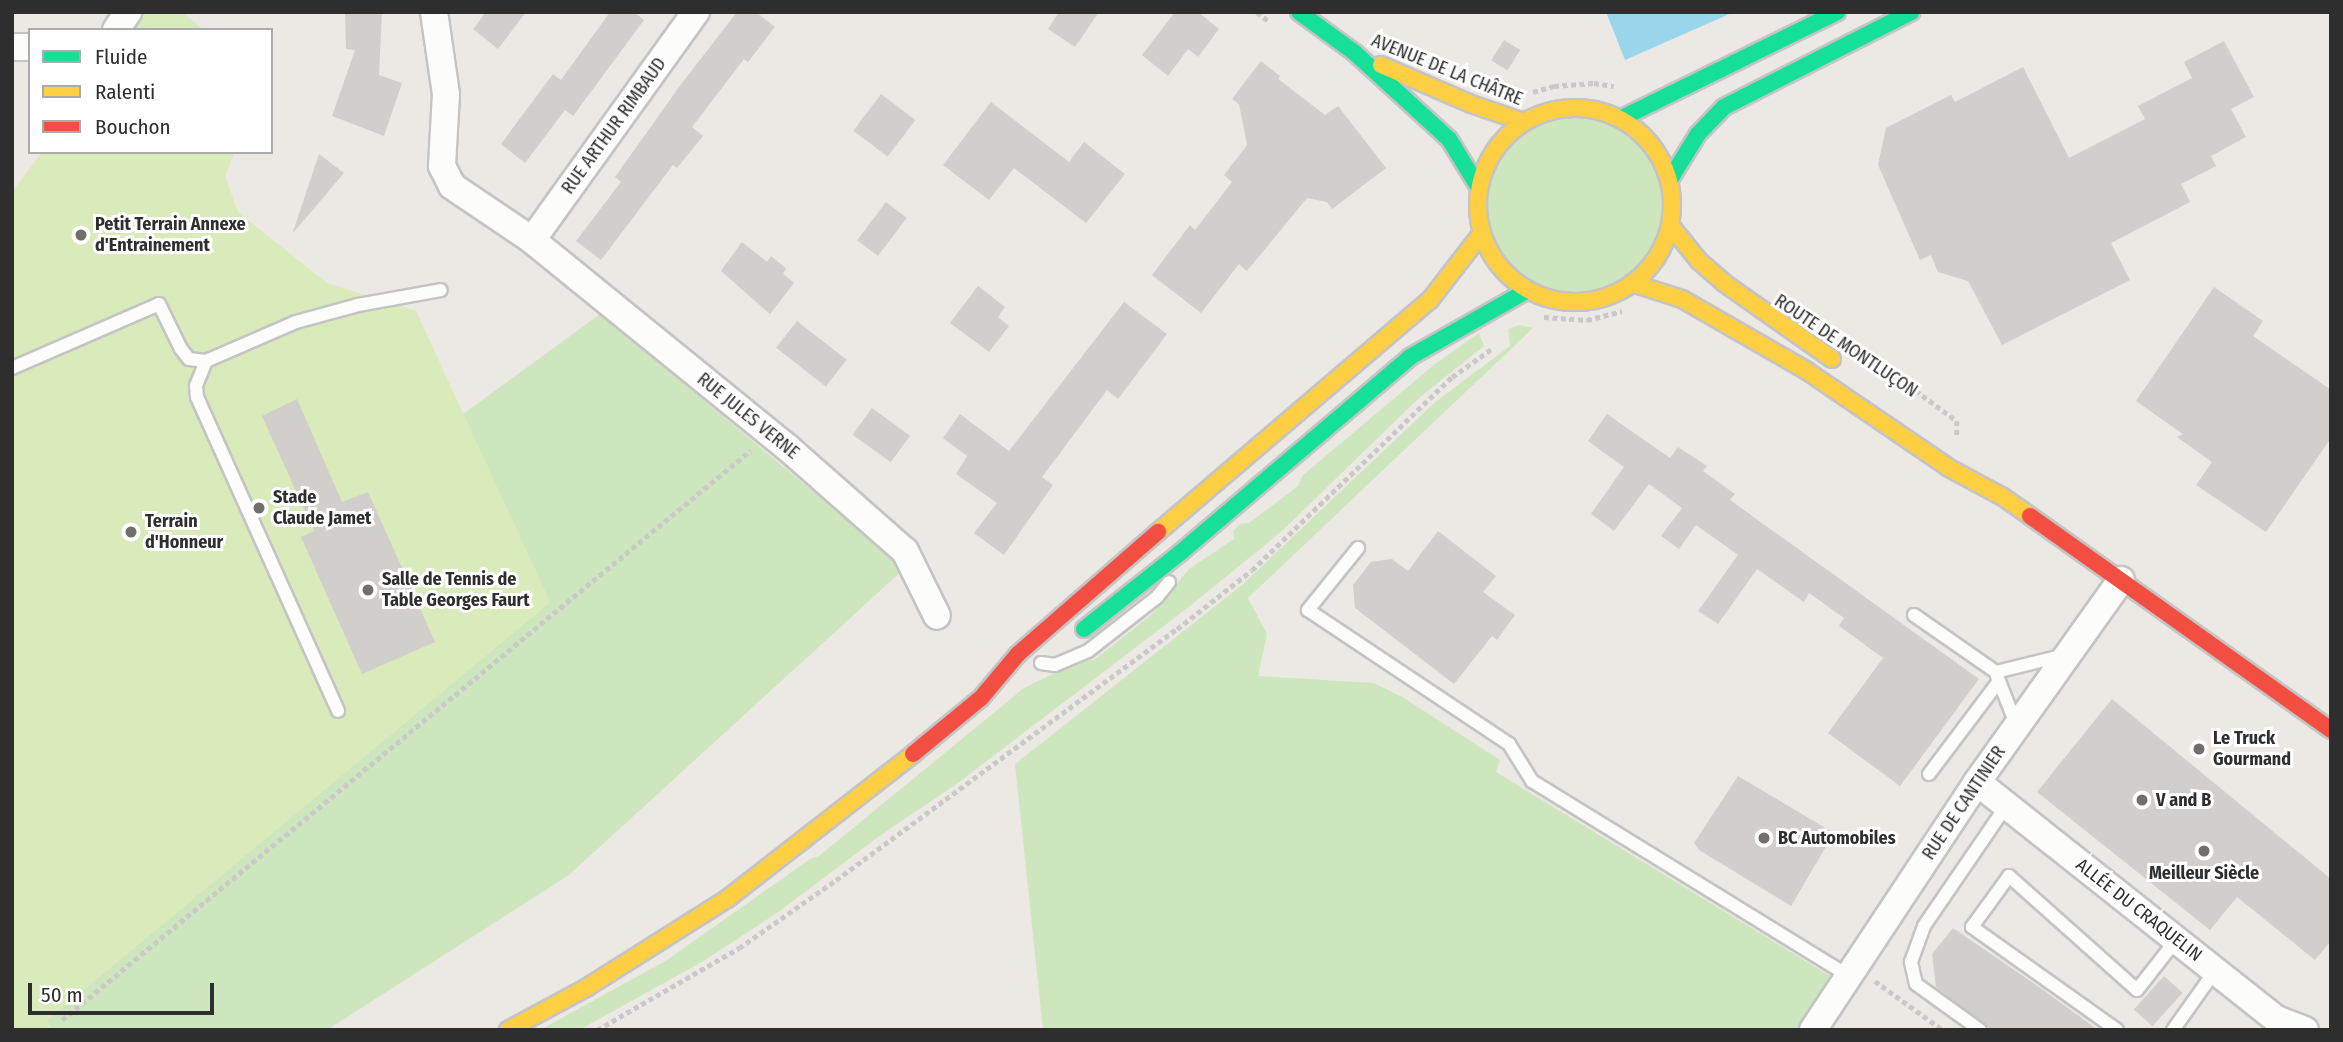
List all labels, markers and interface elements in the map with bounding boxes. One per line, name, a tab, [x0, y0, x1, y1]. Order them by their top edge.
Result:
legend	[28, 28, 273, 154]
street label: AVENUE DE LA CHÂTRE	[1368, 30, 1526, 110]
text: Fluide	[95, 44, 147, 70]
street label: RUE ARTHUR RIMBAUD	[557, 54, 671, 198]
text: Ralenti	[95, 79, 155, 105]
text: Bouchon	[95, 114, 171, 140]
place label: Petit Terrain Annexe d'Entrainement	[95, 214, 246, 256]
marker: Petit Terrain Annexe d'Entrainement	[73, 227, 89, 243]
street label: ROUTE DE MONTLUÇON	[1770, 290, 1922, 402]
street label: RUE JULES VERNE	[693, 368, 803, 464]
place label: Stade Claude Jamet	[273, 487, 371, 530]
marker: Stade Claude Jamet	[251, 500, 267, 516]
place label: Terrain d'Honneur	[145, 511, 223, 554]
marker: Terrain d'Honneur	[123, 524, 139, 540]
place label: Salle de Tennis de Table Georges Faurt	[382, 569, 529, 612]
marker: Salle de Tennis de Table Georges Faurt	[360, 582, 376, 598]
place label: Le Truck Gourmand	[2213, 728, 2291, 770]
marker: Le Truck Gourmand	[2191, 741, 2207, 757]
street label: RUE DE CANTINIER	[1918, 742, 2010, 864]
place label: V and B	[2156, 789, 2211, 811]
marker: V and B	[2134, 792, 2150, 808]
place label: BC Automobiles	[1778, 827, 1896, 849]
marker: BC Automobiles	[1756, 830, 1772, 846]
marker: Meilleur Siècle	[2196, 843, 2212, 859]
street label: ALLÉE DU CRAQUELIN	[2072, 854, 2206, 966]
place label: Meilleur Siècle	[2149, 862, 2259, 884]
scale bar	[32, 968, 217, 1012]
text: 50 m	[41, 982, 83, 1008]

